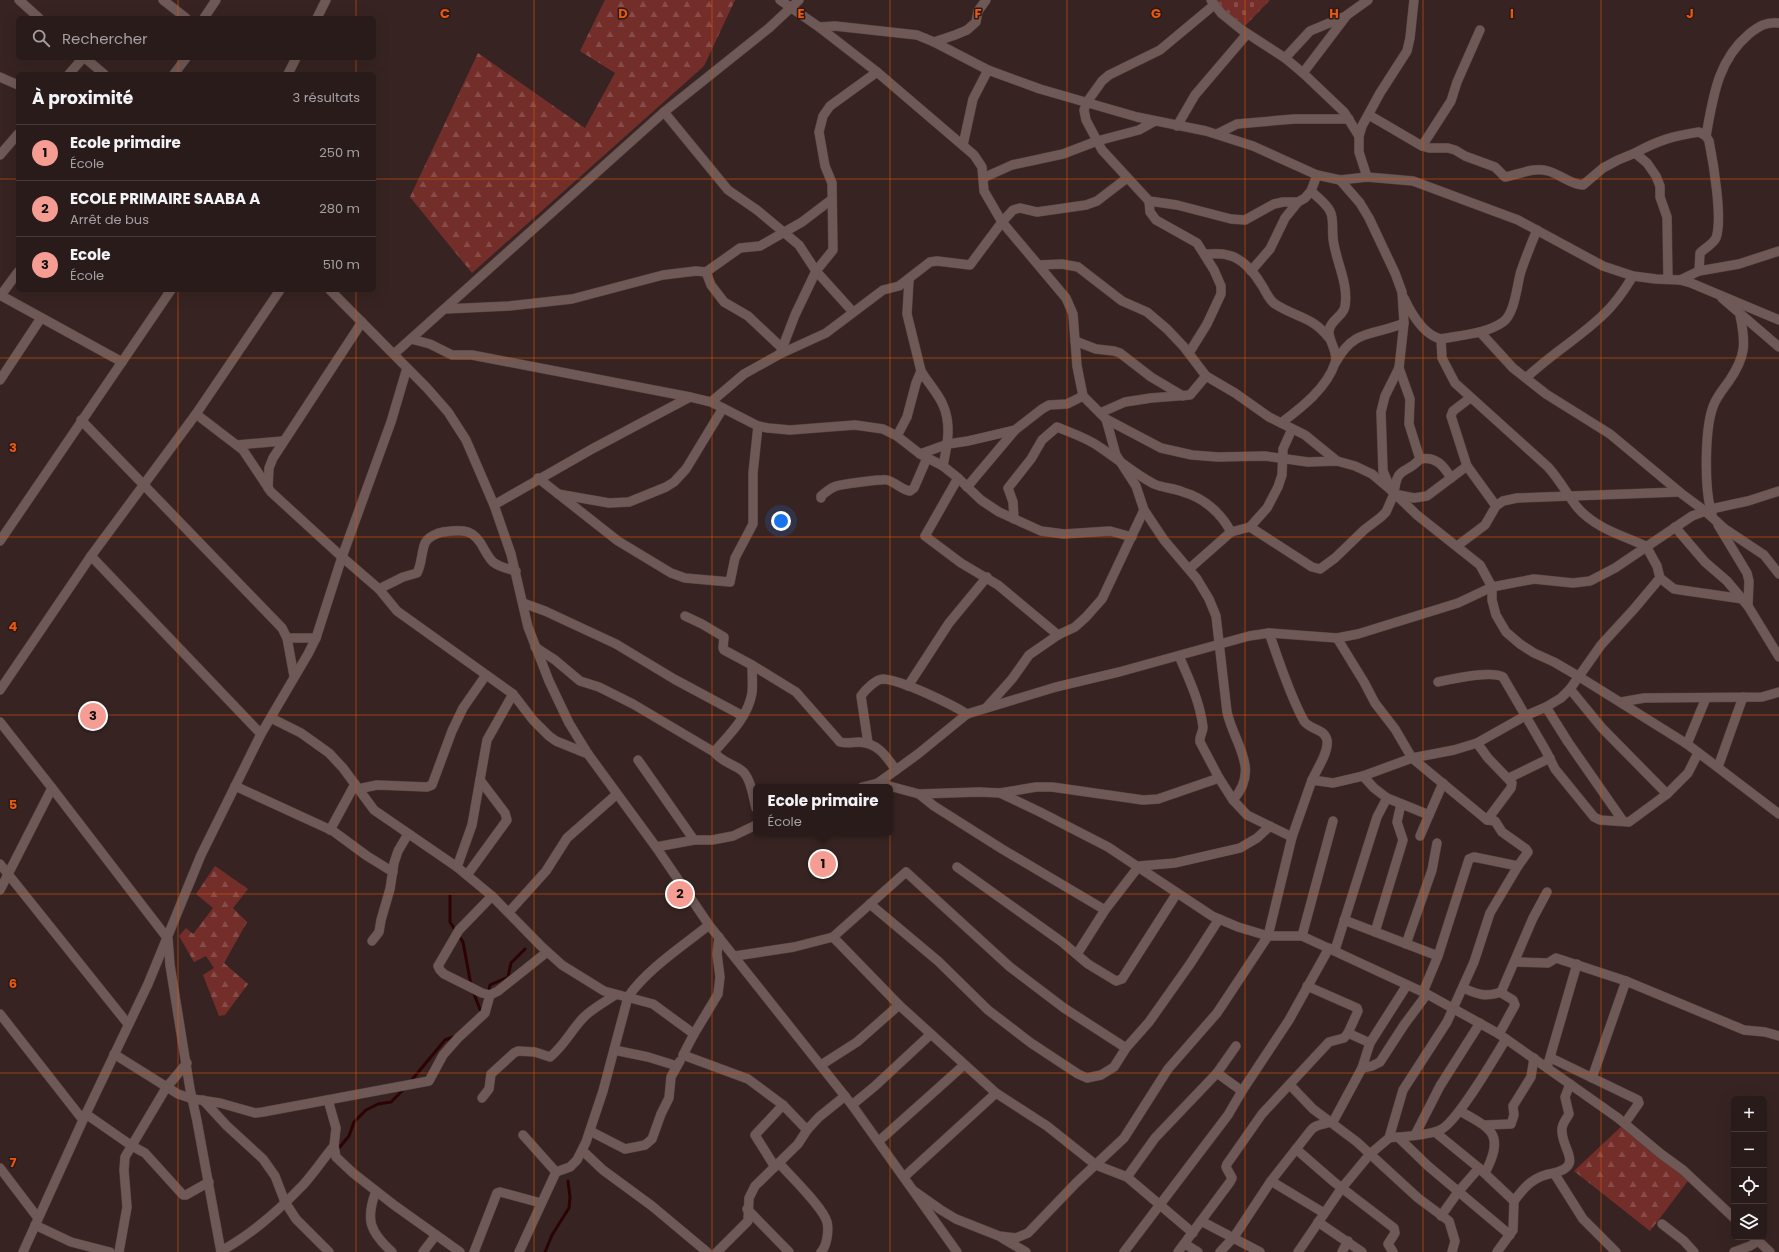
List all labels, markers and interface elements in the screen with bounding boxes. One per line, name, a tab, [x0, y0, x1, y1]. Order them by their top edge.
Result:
text: C	[440, 4, 450, 23]
text: D	[618, 4, 628, 23]
text: E	[797, 4, 805, 23]
text: F	[974, 4, 982, 23]
text: G	[1151, 4, 1161, 23]
text: H	[1329, 4, 1339, 23]
text: I	[1510, 4, 1514, 23]
text: J	[1686, 4, 1694, 23]
search box	[16, 16, 376, 60]
icon: search	[30, 27, 52, 49]
text: Rechercher	[62, 28, 148, 49]
text: À proximité	[32, 86, 133, 110]
text: 3 résultats	[293, 88, 360, 107]
text: Ecole primaire	[70, 132, 181, 153]
text: 1	[43, 143, 47, 162]
text: 250 m	[319, 143, 360, 162]
text: École	[70, 154, 104, 173]
text: ECOLE PRIMAIRE SAABA A	[70, 188, 260, 209]
text: 2	[41, 199, 49, 218]
text: 280 m	[319, 199, 360, 218]
text: Arrêt de bus	[70, 210, 149, 229]
text: Ecole	[70, 244, 110, 265]
text: 3	[41, 255, 49, 274]
text: 510 m	[323, 255, 360, 274]
text: École	[70, 266, 104, 285]
text: 3	[9, 438, 17, 457]
your location	[771, 511, 791, 531]
text: 4	[9, 617, 18, 636]
pin: 3	[80, 701, 106, 731]
popup	[753, 784, 893, 836]
text: Ecole primaire	[768, 790, 878, 811]
text: 5	[9, 795, 17, 814]
text: École	[768, 812, 802, 831]
pin: 1	[810, 849, 836, 879]
pin: 2	[667, 879, 693, 909]
text: 6	[9, 974, 17, 993]
map controls	[1731, 1096, 1767, 1240]
button: +	[1731, 1096, 1767, 1132]
button: −	[1731, 1132, 1767, 1168]
text: 7	[10, 1153, 17, 1172]
button: locate	[1731, 1168, 1767, 1204]
button: layers	[1731, 1204, 1767, 1240]

